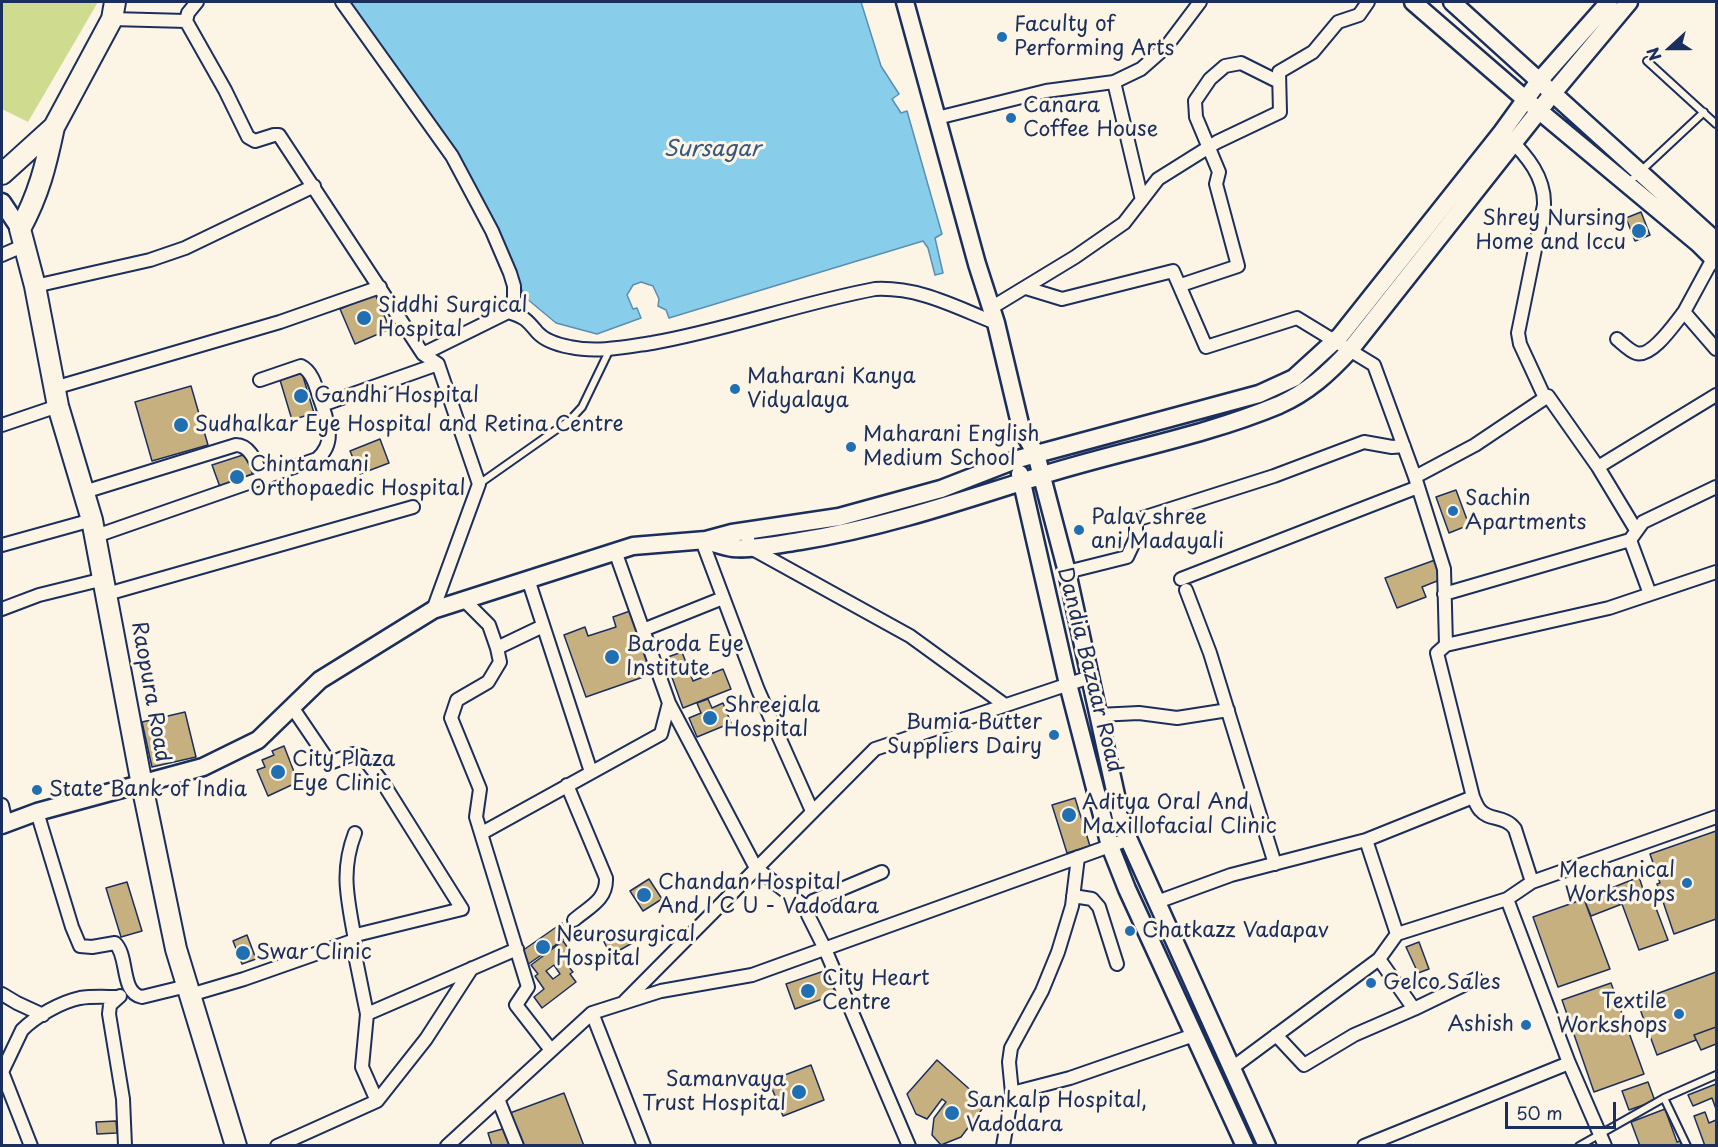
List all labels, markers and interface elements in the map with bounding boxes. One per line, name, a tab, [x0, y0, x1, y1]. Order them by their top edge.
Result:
place label: Faculty of Performing Arts	[1014, 12, 1175, 62]
north arrow	[1640, 18, 1700, 78]
marker: Faculty of Performing Arts	[995, 30, 1009, 44]
text: N	[1640, 44, 1667, 65]
place label: Canara Coffee House	[1023, 93, 1158, 143]
marker: Canara Coffee House	[1004, 111, 1018, 125]
water label: Sursagar	[664, 137, 760, 163]
place label: Shrey Nursing Home and Iccu	[1475, 206, 1626, 256]
marker: Shrey Nursing Home and Iccu	[1630, 222, 1648, 240]
place label: Siddhi Surgical Hospital	[378, 293, 528, 343]
marker: Siddhi Surgical Hospital	[355, 309, 373, 327]
place label: Maharani Kanya Vidyalaya	[747, 364, 916, 414]
marker: Maharani Kanya Vidyalaya	[728, 382, 742, 396]
place label: Gandhi Hospital	[314, 383, 479, 409]
marker: Gandhi Hospital	[292, 387, 310, 405]
place label: Sudhalkar Eye Hospital and Retina Centre	[195, 412, 624, 438]
marker: Sudhalkar Eye Hospital and Retina Centre	[172, 416, 190, 434]
place label: Maharani English Medium School	[863, 422, 1039, 472]
marker: Maharani English Medium School	[844, 440, 858, 454]
place label: Chintamani Orthopaedic Hospital	[250, 452, 465, 502]
marker: Chintamani Orthopaedic Hospital	[228, 468, 246, 486]
place label: Sachin Apartments	[1465, 486, 1586, 536]
marker: Sachin Apartments	[1446, 504, 1460, 518]
place label: Palav shree ani Madayali	[1091, 505, 1224, 555]
marker: Palav shree ani Madayali	[1072, 523, 1086, 537]
street label: Dandia Bazaar Road	[1051, 565, 1127, 775]
street label: Raopura Road	[125, 620, 175, 764]
place label: Baroda Eye Institute	[626, 632, 744, 682]
marker: Baroda Eye Institute	[603, 648, 621, 666]
place label: Shreejala Hospital	[724, 693, 820, 743]
marker: Shreejala Hospital	[701, 709, 719, 727]
place label: Bumia Butter Suppliers Dairy	[887, 710, 1042, 760]
marker: Bumia Butter Suppliers Dairy	[1047, 728, 1061, 742]
place label: City Plaza Eye Clinic	[292, 747, 395, 797]
marker: City Plaza Eye Clinic	[269, 763, 287, 781]
place label: State Bank of India	[49, 777, 247, 803]
marker: State Bank of India	[30, 783, 44, 797]
place label: Aditya Oral And Maxillofacial Clinic	[1082, 790, 1277, 840]
marker: Aditya Oral And Maxillofacial Clinic	[1060, 806, 1078, 824]
place label: Mechanical Workshops	[1559, 858, 1675, 908]
place label: Chandan Hospital And I C U - Vadodara	[658, 870, 879, 920]
marker: Mechanical Workshops	[1680, 876, 1694, 890]
marker: Chandan Hospital And I C U - Vadodara	[635, 886, 653, 904]
place label: Chatkazz Vadapav	[1142, 918, 1329, 944]
place label: Neurosurgical Hospital	[556, 922, 695, 972]
marker: Chatkazz Vadapav	[1123, 924, 1137, 938]
marker: Neurosurgical Hospital	[534, 938, 552, 956]
place label: Swar Clinic	[256, 940, 372, 966]
marker: Swar Clinic	[234, 944, 252, 962]
place label: City Heart Centre	[822, 966, 930, 1016]
place label: Gelco Sales	[1383, 970, 1501, 996]
marker: Gelco Sales	[1364, 976, 1378, 990]
marker: City Heart Centre	[799, 982, 817, 1000]
place label: Textile Workshops	[1557, 989, 1667, 1039]
marker: Textile Workshops	[1672, 1007, 1686, 1021]
place label: Ashish	[1447, 1012, 1514, 1038]
marker: Ashish	[1519, 1018, 1533, 1032]
place label: Samanvaya Trust Hospital	[642, 1067, 786, 1117]
marker: Samanvaya Trust Hospital	[790, 1083, 808, 1101]
place label: Sankalp Hospital, Vadodara	[966, 1088, 1147, 1138]
scale bar	[1508, 1090, 1619, 1128]
text: 50 m	[1516, 1099, 1563, 1126]
marker: Sankalp Hospital, Vadodara	[943, 1104, 961, 1122]

